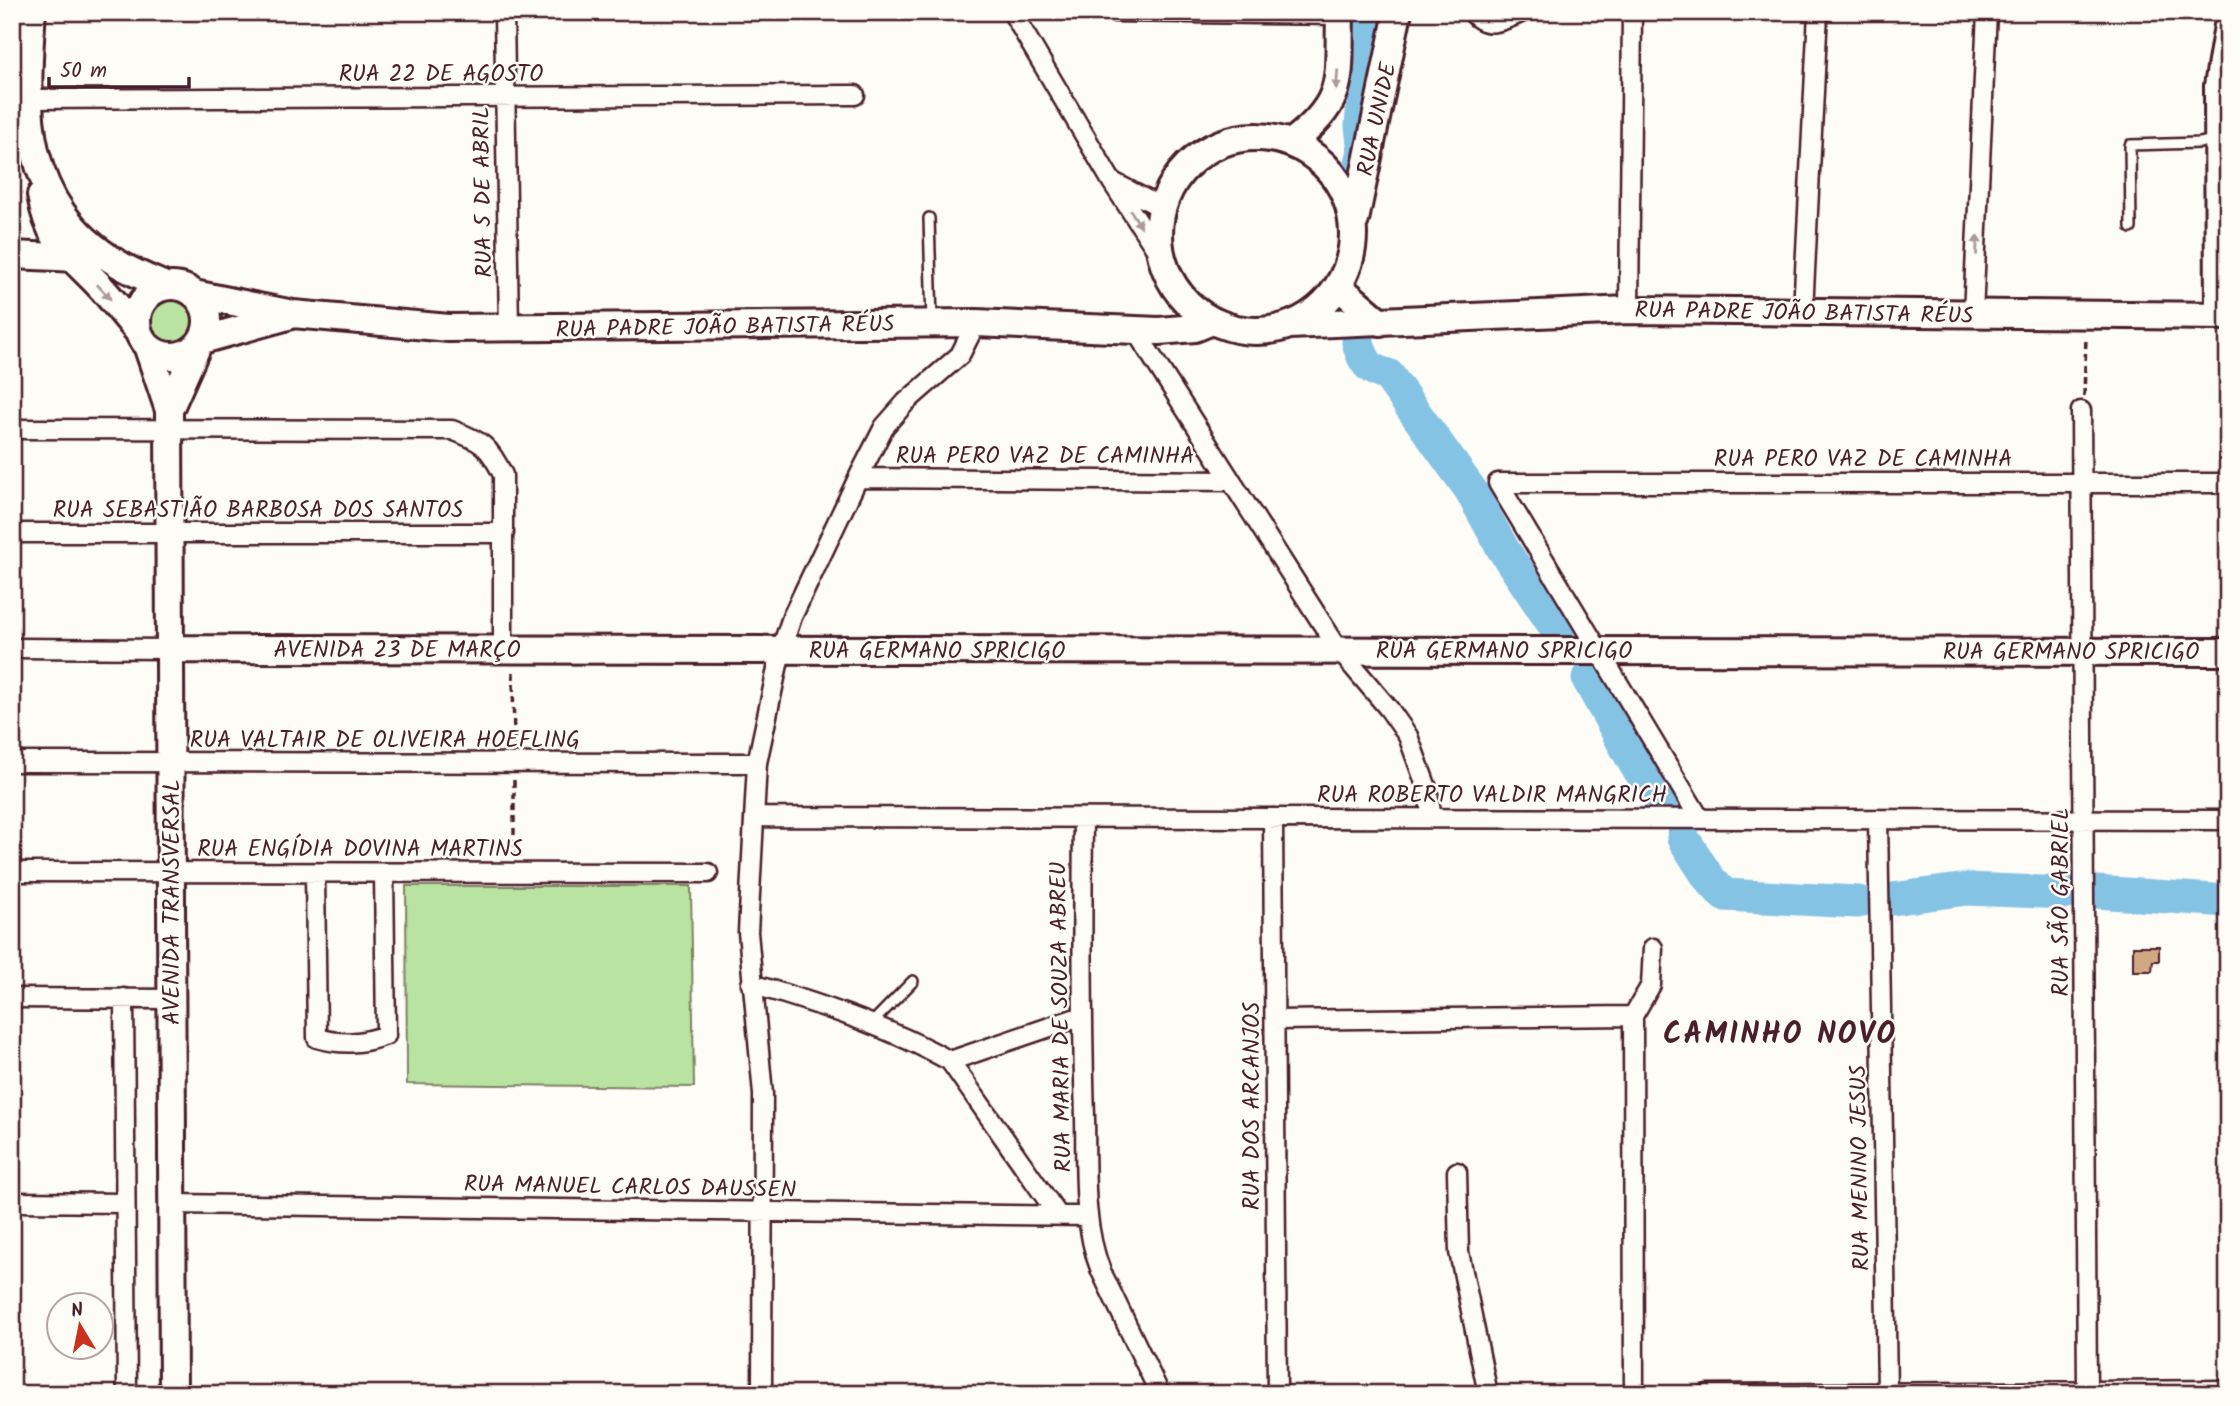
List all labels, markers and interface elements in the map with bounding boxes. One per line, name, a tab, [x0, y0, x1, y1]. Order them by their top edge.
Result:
scale bar	[49, 46, 189, 90]
text: 50 m	[60, 55, 107, 88]
street label: RUA 22 DE AGOSTO	[339, 57, 543, 93]
street label: RUA UNIDE	[1348, 59, 1408, 179]
one-way arrow	[1331, 70, 1342, 92]
street label: RUA 5 DE ABRIL	[465, 106, 503, 278]
one-way arrow	[1130, 209, 1143, 229]
one-way arrow	[1971, 234, 1982, 256]
one-way arrow	[96, 283, 112, 300]
street label: RUA PADRE JOÃO BATISTA RÉUS	[1634, 293, 1974, 335]
street label: RUA PADRE JOÃO BATISTA RÉUS	[555, 307, 895, 349]
street label: RUA PERO VAZ DE CAMINHA	[896, 439, 1194, 475]
street label: RUA PERO VAZ DE CAMINHA	[1714, 442, 2012, 478]
street label: RUA SEBASTIÃO BARBOSA DOS SANTOS	[53, 493, 463, 529]
street label: AVENIDA 23 DE MARÇO	[273, 633, 521, 669]
street label: RUA GERMANO SPRICIGO	[809, 634, 1065, 670]
street label: RUA GERMANO SPRICIGO	[1376, 634, 1632, 670]
street label: RUA GERMANO SPRICIGO	[1943, 635, 2199, 671]
street label: RUA VALTAIR DE OLIVEIRA HOEFLING	[190, 723, 580, 759]
street label: RUA ROBERTO VALDIR MANGRICH	[1317, 778, 1667, 814]
street label: AVENIDA TRANSVERSAL	[155, 779, 191, 1025]
street label: RUA SÃO GABRIEL	[2044, 807, 2080, 997]
street label: RUA ENGÍDIA DOVINA MARTINS	[197, 832, 523, 868]
street label: RUA MARIA DE SOUZA ABREU	[1041, 861, 1083, 1173]
street label: RUA DOS ARCANJOS	[1235, 1002, 1271, 1210]
district label: CAMINHO NOVO	[1663, 1011, 1897, 1059]
street label: RUA MENINO JESUS	[1841, 1065, 1881, 1271]
street label: RUA MANUEL CARLOS DAUSSEN	[463, 1167, 796, 1209]
north arrow	[46, 1290, 116, 1360]
text: N	[69, 1295, 86, 1327]

